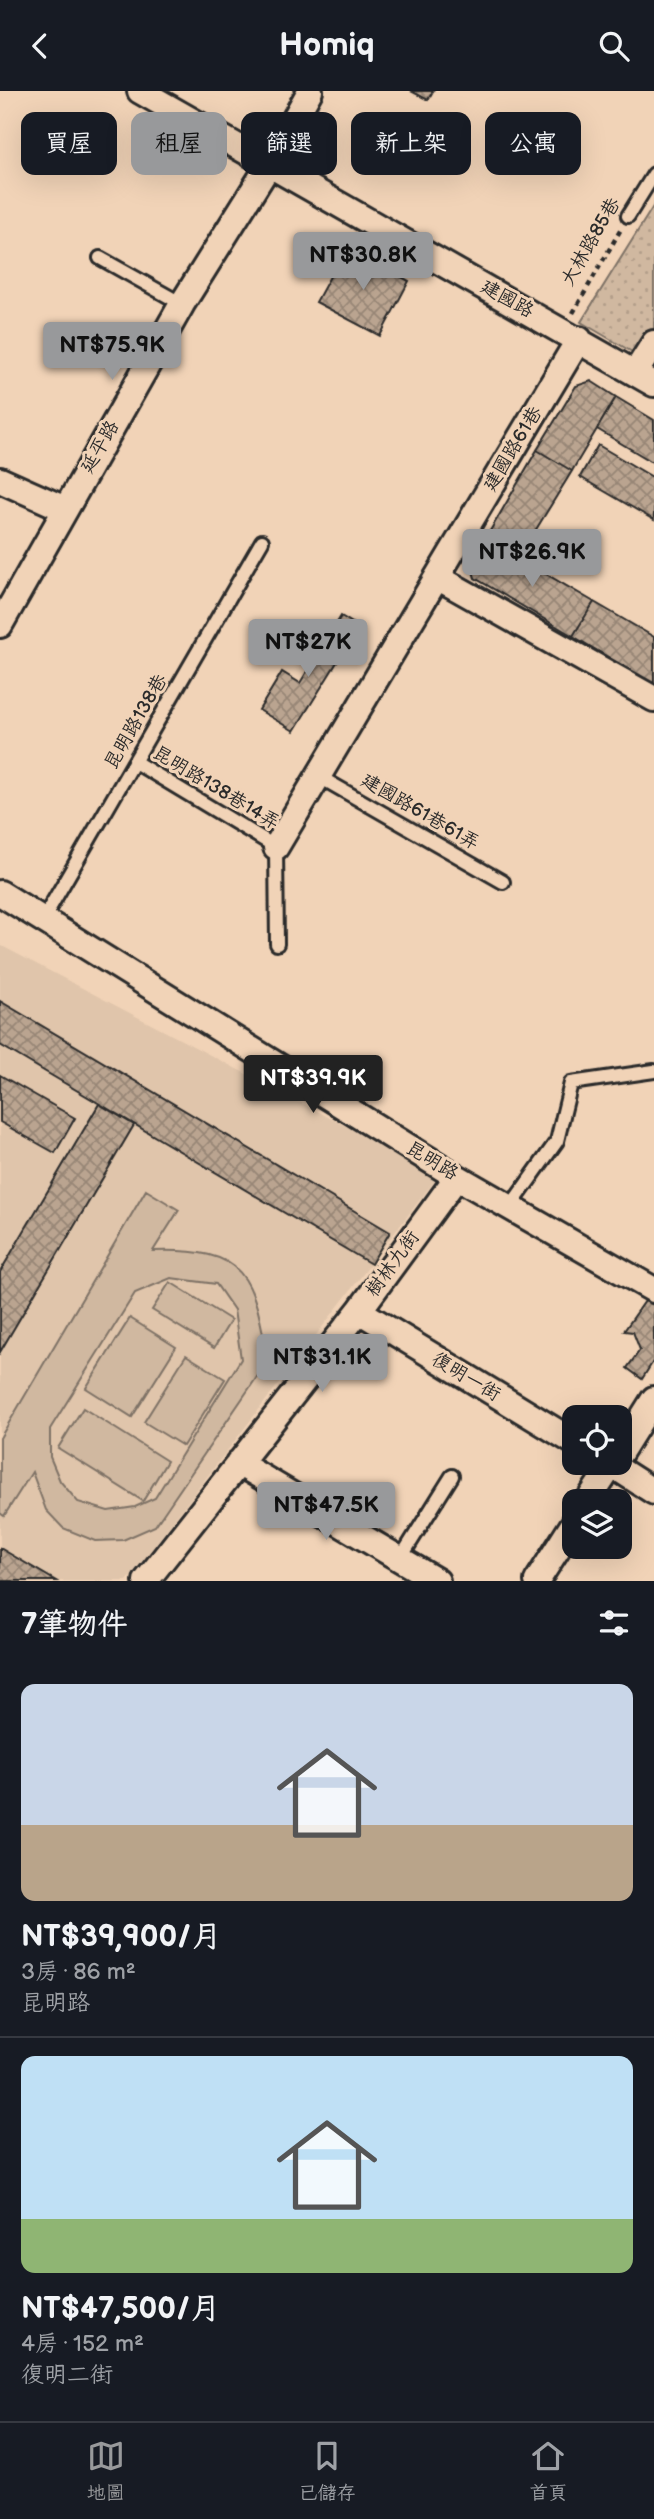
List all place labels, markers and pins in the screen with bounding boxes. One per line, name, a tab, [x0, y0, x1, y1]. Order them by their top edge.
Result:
pin: NT$30.8K	[291, 233, 435, 292]
pin: NT$75.9K	[40, 323, 184, 382]
pin: NT$26.9K	[460, 529, 604, 589]
pin: NT$27K	[251, 619, 365, 679]
pin: NT$39.9K	[241, 1055, 385, 1115]
pin: NT$31.1K	[250, 1335, 394, 1394]
pin: NT$47.5K	[254, 1483, 398, 1542]

